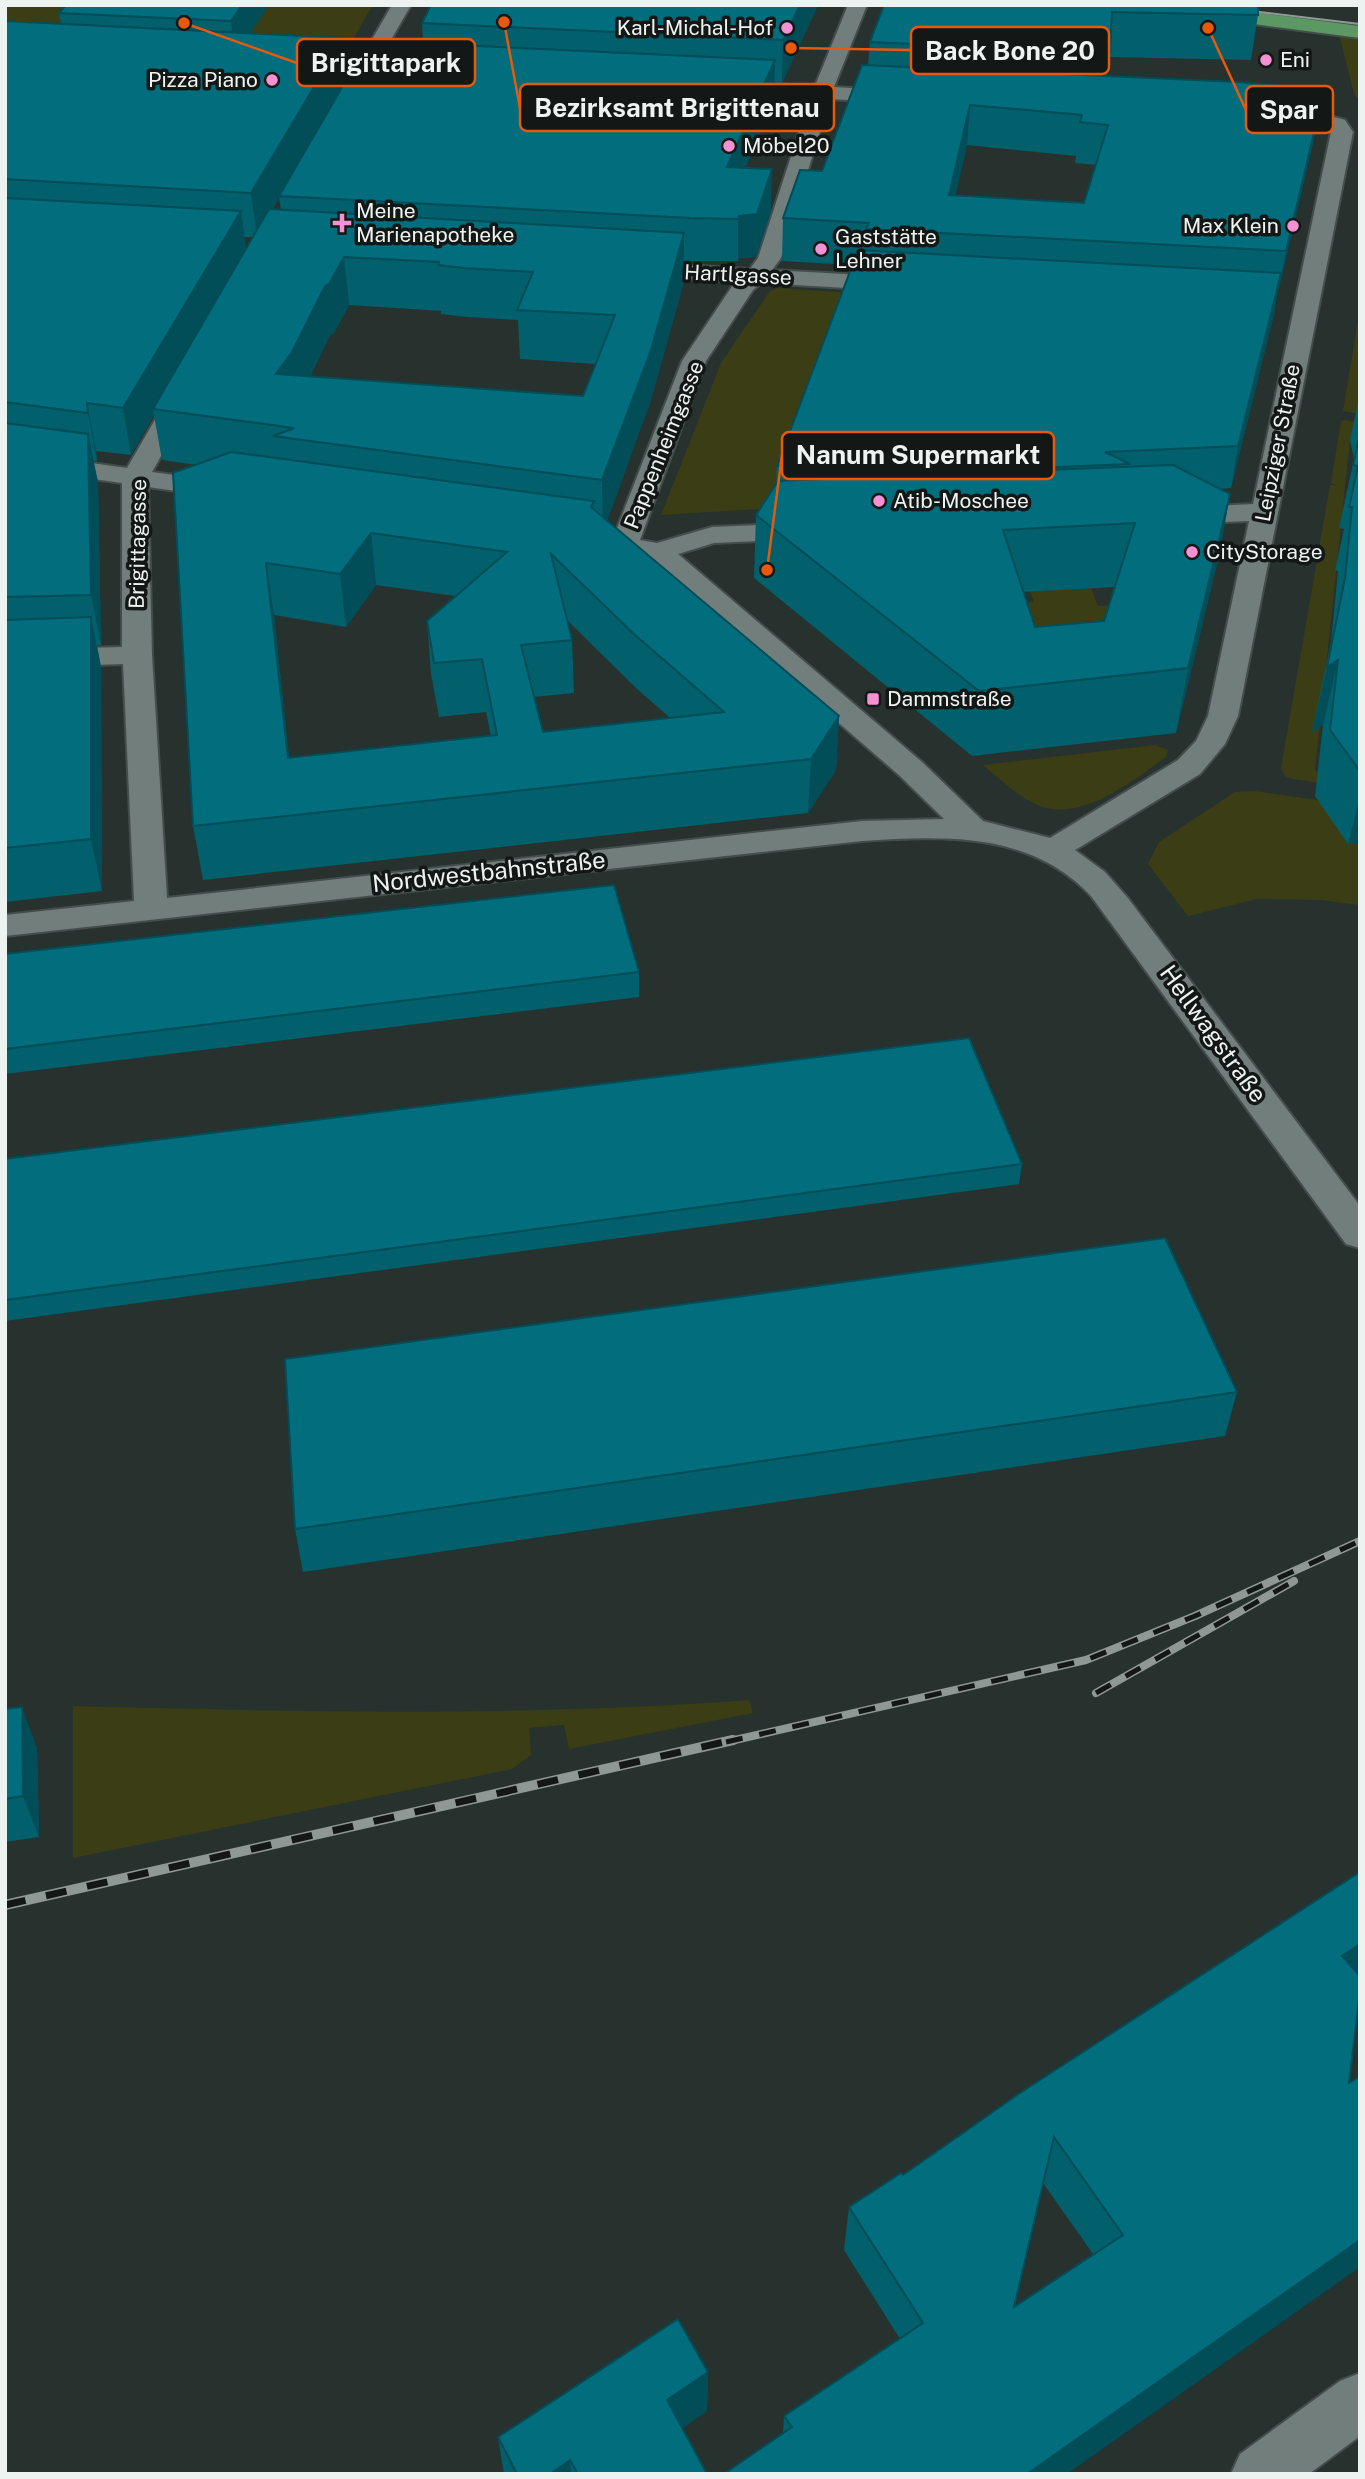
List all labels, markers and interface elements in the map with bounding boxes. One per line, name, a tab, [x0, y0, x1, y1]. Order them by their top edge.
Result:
place label: Karl-Michal-Hof	[617, 15, 773, 40]
marker: Karl-Michal-Hof	[779, 20, 795, 36]
callout: Back Bone 20	[911, 27, 1109, 74]
text: Back Bone 20	[925, 35, 1095, 66]
callout: Brigittapark	[297, 39, 475, 86]
text: Brigittapark	[311, 47, 461, 78]
place label: Eni	[1280, 47, 1310, 72]
marker: Eni	[1258, 52, 1274, 68]
place label: Pizza Piano	[148, 67, 258, 92]
marker: Pizza Piano	[264, 72, 280, 88]
callout: Bezirksamt Brigittenau	[520, 84, 834, 131]
callout: Spar	[1246, 86, 1333, 133]
text: Bezirksamt Brigittenau	[534, 92, 820, 123]
text: Spar	[1259, 94, 1319, 125]
place label: Möbel20	[743, 133, 829, 158]
marker: Möbel20	[721, 138, 737, 154]
place label: Meine Marienapotheke	[356, 198, 514, 247]
place label: Max Klein	[1183, 213, 1279, 238]
marker: Meine Marienapotheke	[334, 215, 350, 231]
marker: Max Klein	[1285, 218, 1301, 234]
place label: Gaststätte Lehner	[835, 224, 937, 273]
marker: Gaststätte Lehner	[813, 241, 829, 257]
street label: Hartlgasse	[684, 259, 792, 290]
street label: Pappenheimgasse	[618, 357, 709, 532]
street label: Leipziger Straße	[1250, 362, 1305, 524]
callout: Nanum Supermarkt	[782, 432, 1054, 479]
text: Nanum Supermarkt	[796, 439, 1040, 470]
street label: Brigittagasse	[124, 479, 151, 609]
place label: Atib-Moschee	[893, 488, 1029, 513]
marker: Atib-Moschee	[871, 493, 887, 509]
place label: CityStorage	[1206, 539, 1323, 564]
marker: CityStorage	[1184, 544, 1200, 560]
place label: Dammstraße	[887, 686, 1012, 711]
marker: Dammstraße	[865, 691, 881, 707]
street label: Nordwestbahnstraße	[371, 845, 607, 897]
street label: Hellwagstraße	[1155, 959, 1273, 1108]

